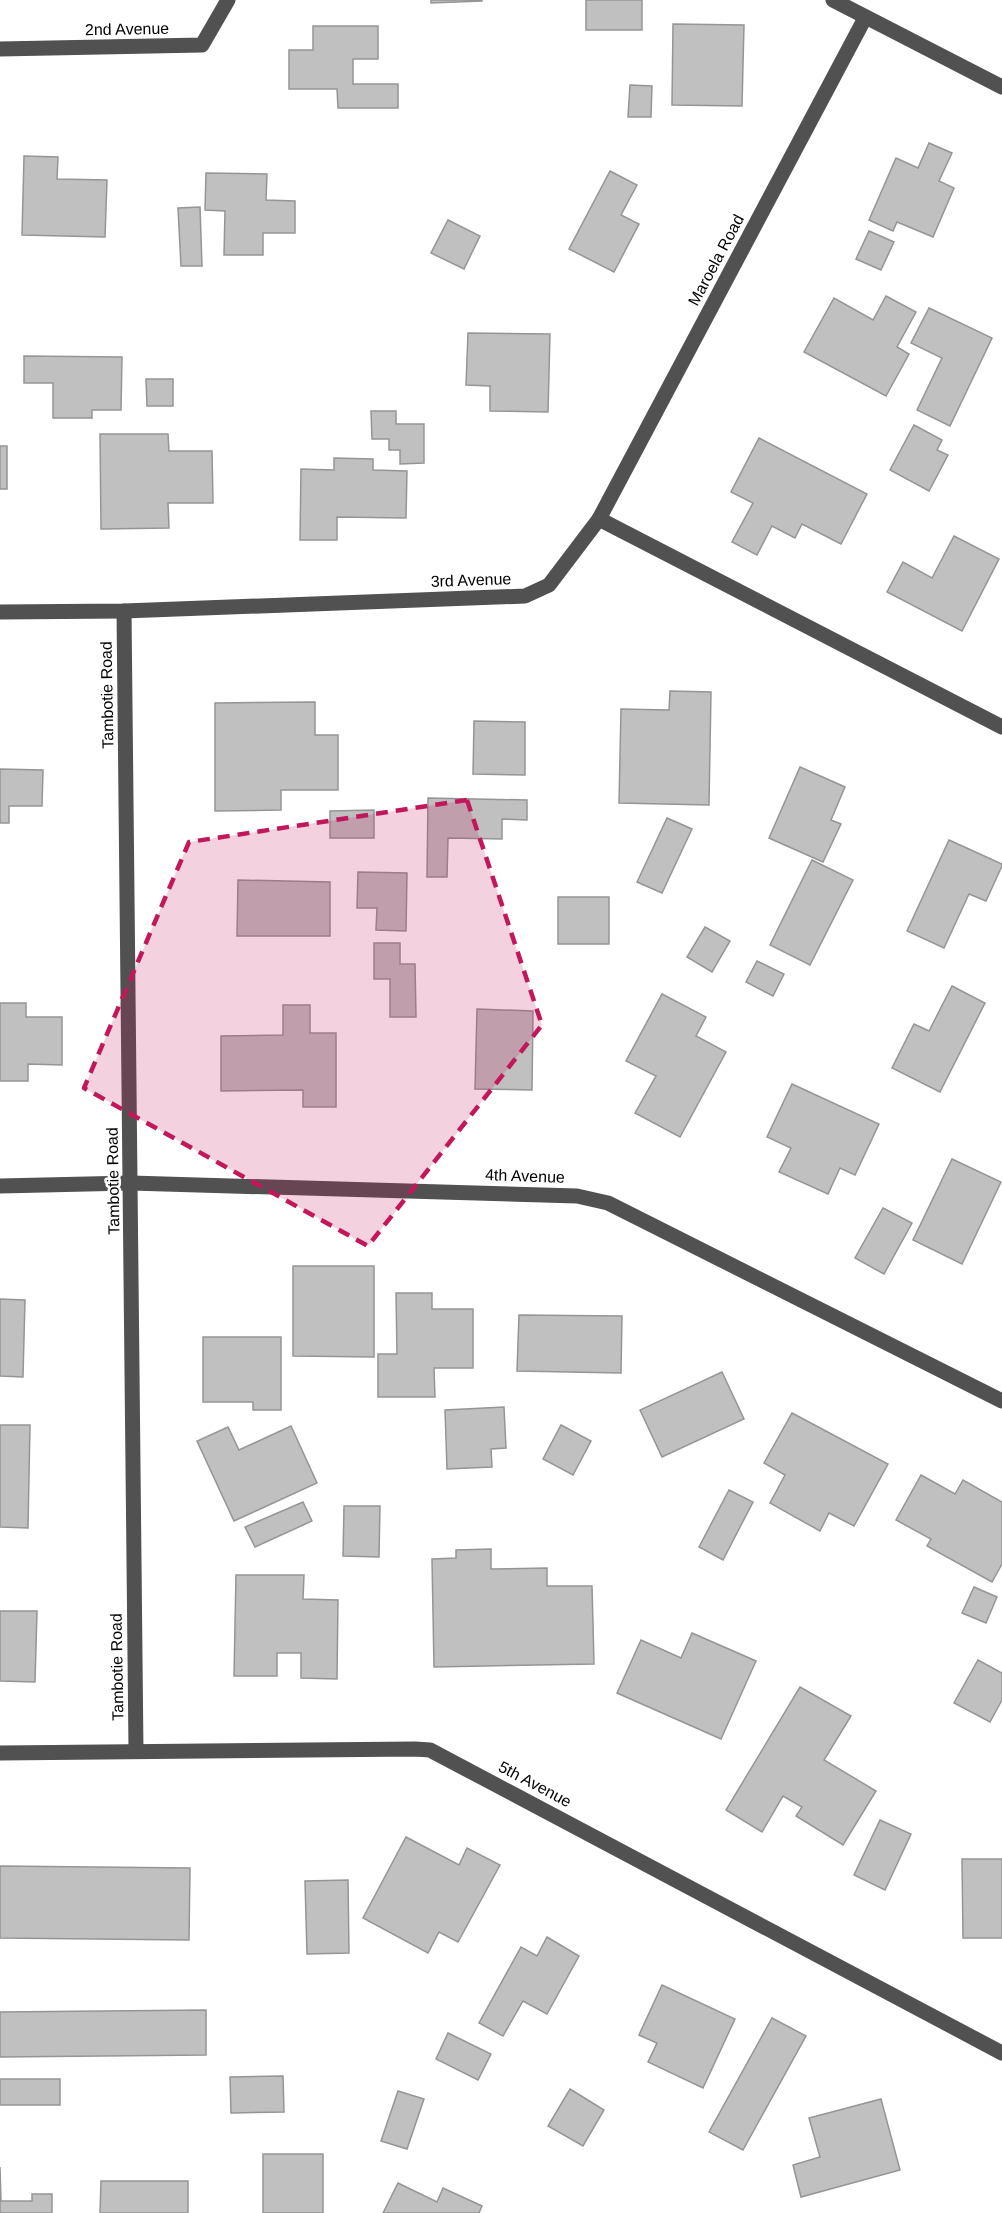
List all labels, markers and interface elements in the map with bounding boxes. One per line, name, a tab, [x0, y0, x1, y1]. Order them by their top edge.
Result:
street label: 2nd Avenue	[85, 20, 169, 38]
street label: Maroela Road	[685, 212, 747, 308]
street label: 3rd Avenue	[430, 570, 512, 590]
street label: Tambotie Road	[98, 641, 116, 749]
street label: Tambotie Road	[104, 1127, 122, 1235]
street label: 4th Avenue	[485, 1166, 565, 1186]
street label: Tambotie Road	[108, 1613, 126, 1721]
street label: 5th Avenue	[496, 1758, 574, 1810]

